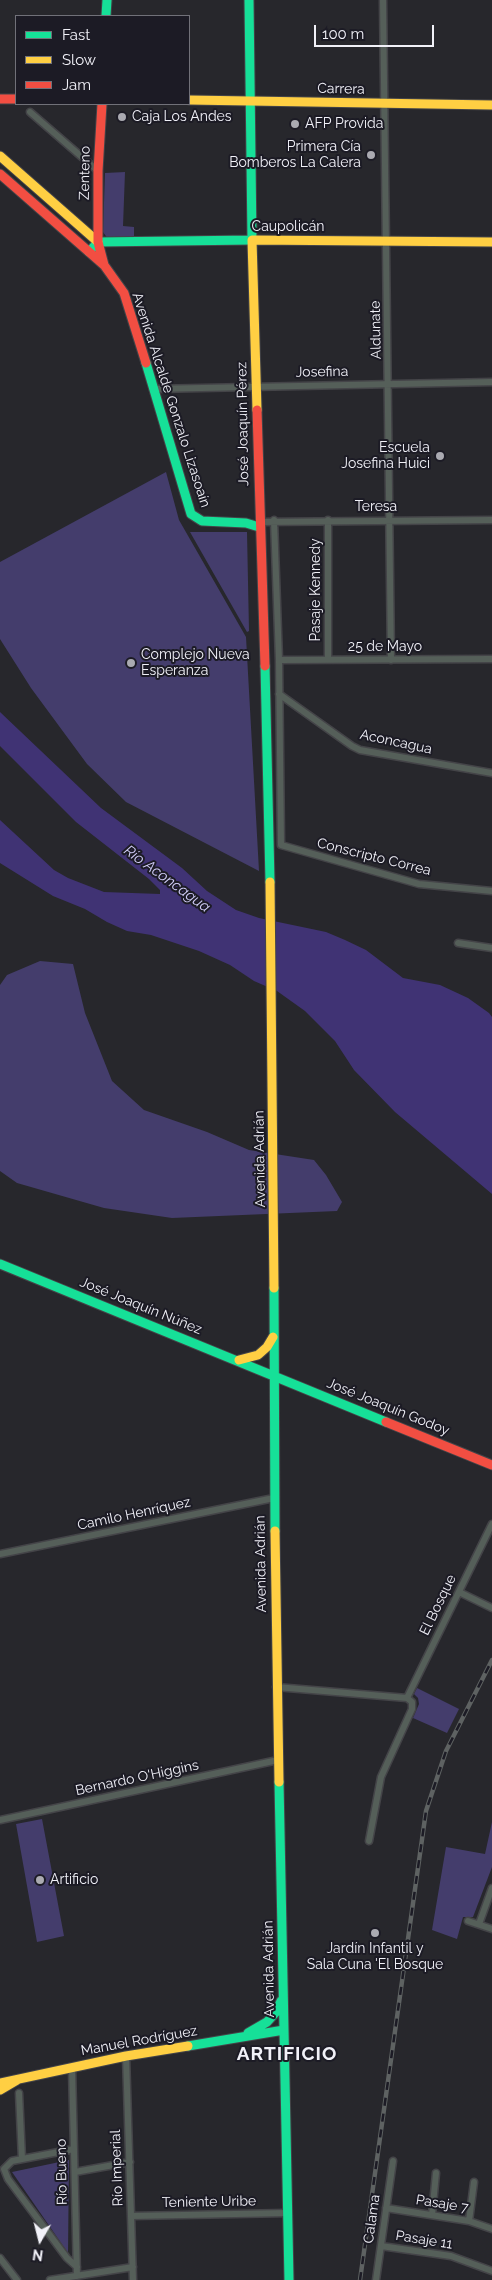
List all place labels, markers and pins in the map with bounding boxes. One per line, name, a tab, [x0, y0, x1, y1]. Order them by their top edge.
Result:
place label: Caja Los Andes	[132, 109, 232, 125]
marker: Caja Los Andes	[116, 111, 128, 123]
place label: AFP Provida	[305, 116, 383, 132]
marker: AFP Provida	[289, 118, 301, 130]
place label: Primera Cía Bomberos La Calera	[229, 139, 361, 172]
marker: Primera Cía Bomberos La Calera	[365, 149, 377, 161]
place label: Escuela Josefina Huici	[341, 440, 430, 472]
marker: Escuela Josefina Huici	[434, 450, 446, 462]
place label: Complejo Nueva Esperanza	[141, 647, 250, 680]
marker: Complejo Nueva Esperanza	[125, 657, 137, 669]
place label: Artificio	[50, 1872, 98, 1888]
marker: Artificio	[34, 1874, 46, 1886]
marker: Jardín Infantil y Sala Cuna 'El Bosque	[369, 1927, 381, 1939]
place label: Jardín Infantil y Sala Cuna 'El Bosque	[307, 1941, 443, 1974]

